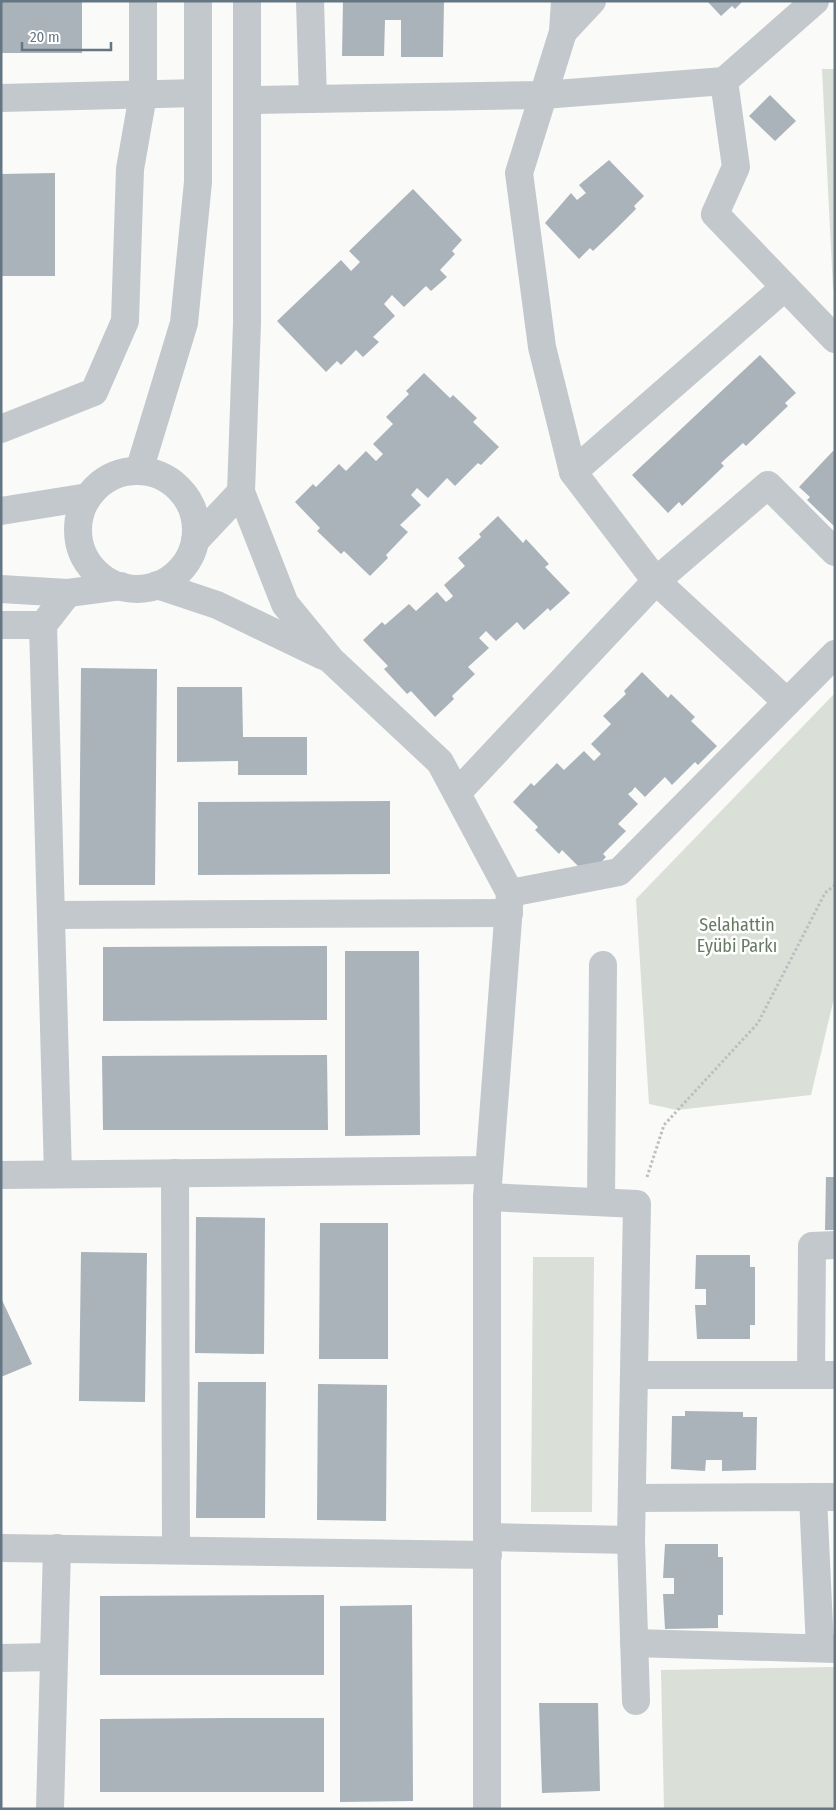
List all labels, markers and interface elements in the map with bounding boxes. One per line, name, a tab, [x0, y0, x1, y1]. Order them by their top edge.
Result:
scale bar	[22, 20, 111, 52]
text: 20 m	[30, 28, 60, 46]
park label: Selahattin Eyübi Parkı	[697, 914, 777, 957]

